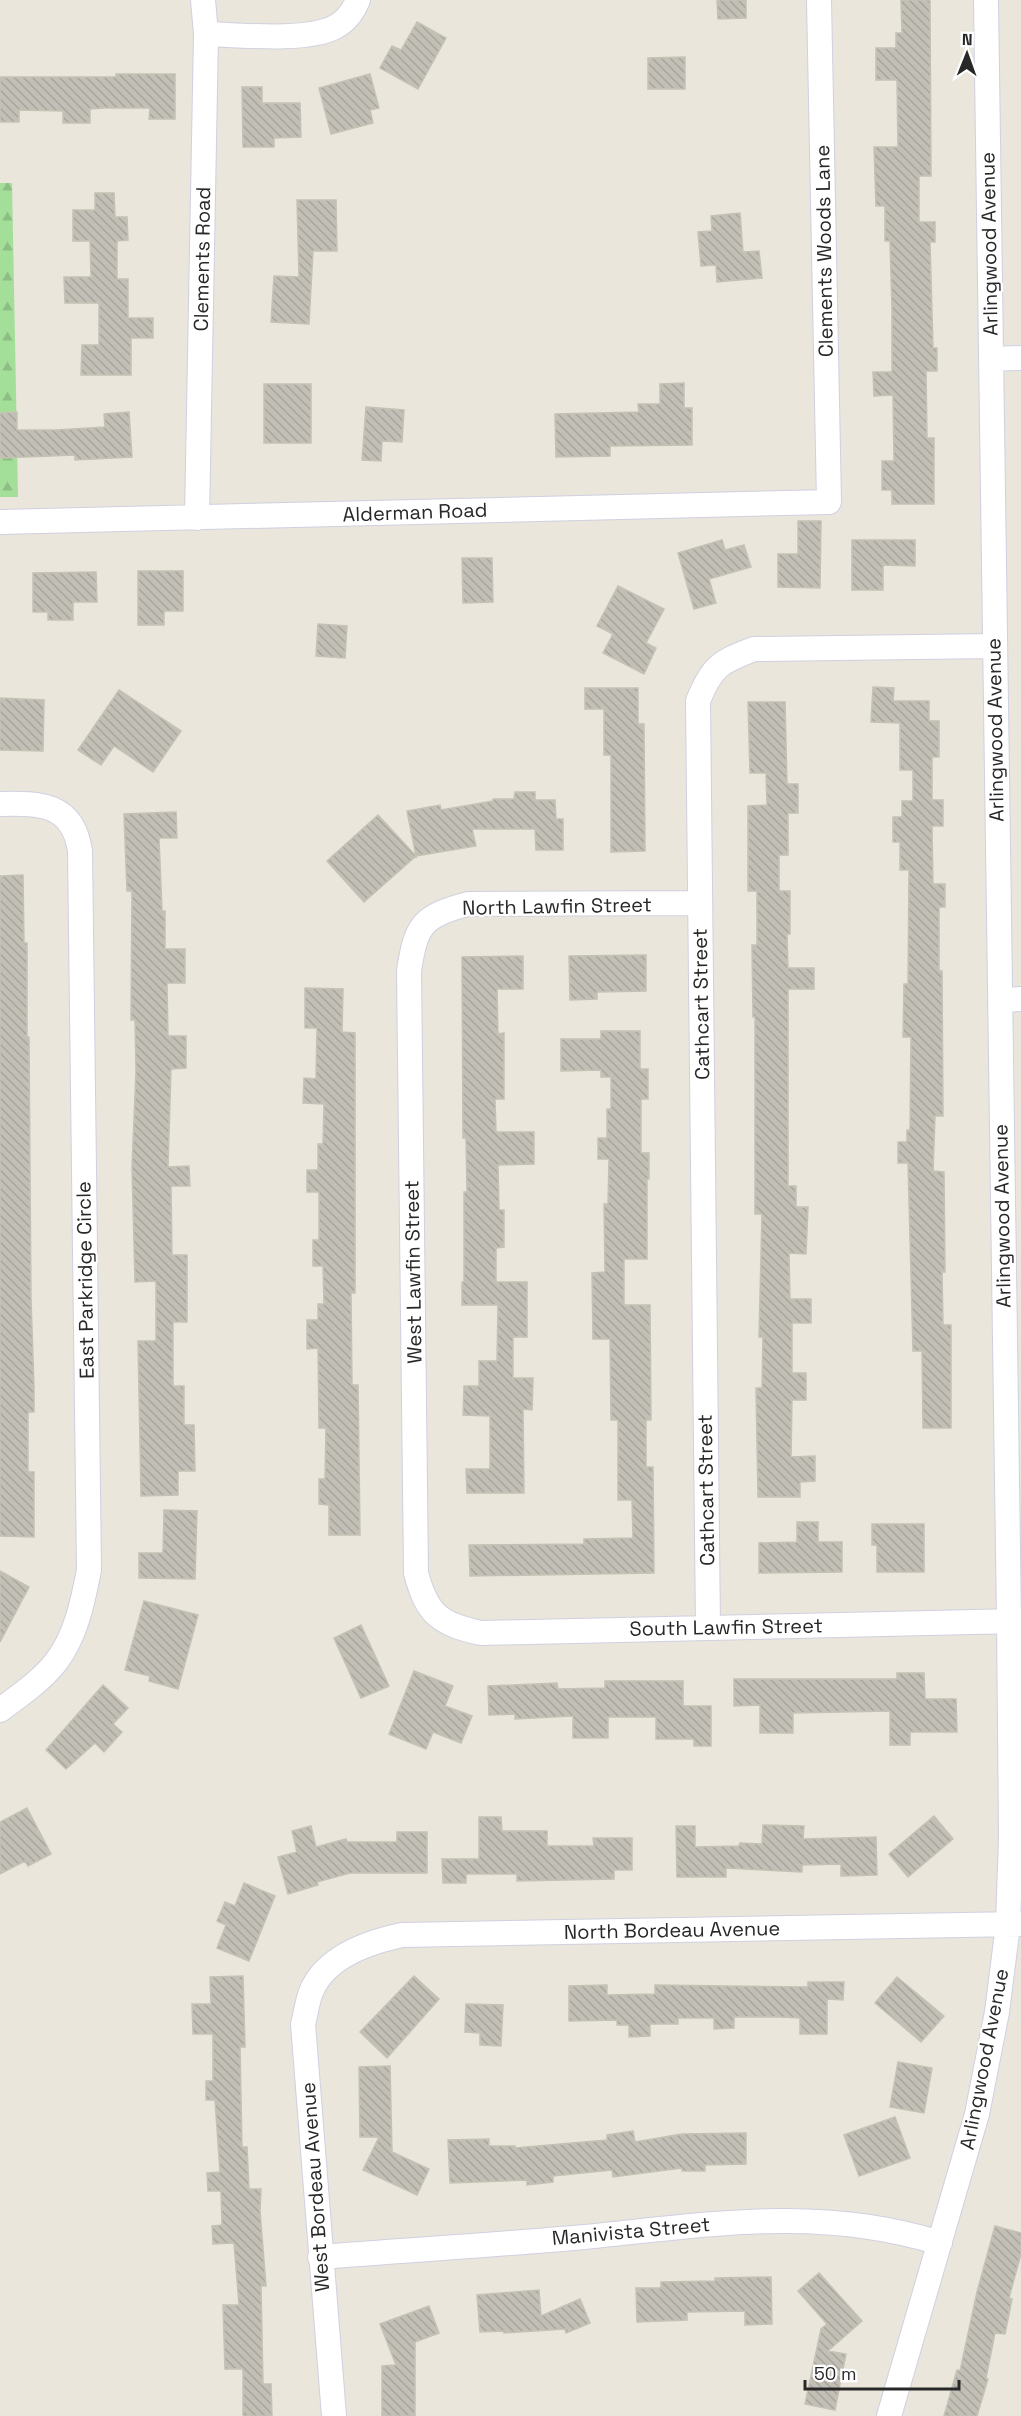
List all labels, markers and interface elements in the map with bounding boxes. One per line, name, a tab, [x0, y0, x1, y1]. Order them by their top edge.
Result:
north arrow	[937, 24, 997, 84]
text: N	[962, 29, 973, 50]
street label: Clements Woods Lane	[809, 145, 839, 357]
street label: Arlingwood Avenue	[974, 152, 1004, 336]
street label: Clements Road	[188, 186, 216, 332]
street label: Alderman Road	[342, 496, 488, 528]
street label: Arlingwood Avenue	[980, 638, 1010, 822]
street label: North Lawfin Street	[462, 891, 652, 921]
street label: Cathcart Street	[687, 928, 715, 1080]
street label: Arlingwood Avenue	[987, 1124, 1017, 1308]
street label: West Lawfin Street	[398, 1180, 428, 1364]
street label: East Parkridge Circle	[70, 1181, 100, 1379]
street label: Cathcart Street	[692, 1414, 720, 1566]
street label: South Lawfin Street	[629, 1612, 823, 1642]
street label: North Bordeau Avenue	[564, 1915, 780, 1945]
street label: Arlingwood Avenue	[954, 1966, 1014, 2152]
street label: West Bordeau Avenue	[295, 2081, 335, 2293]
street label: Manivista Street	[551, 2211, 711, 2251]
scale bar	[805, 2353, 960, 2391]
text: 50 m	[814, 2362, 856, 2385]

